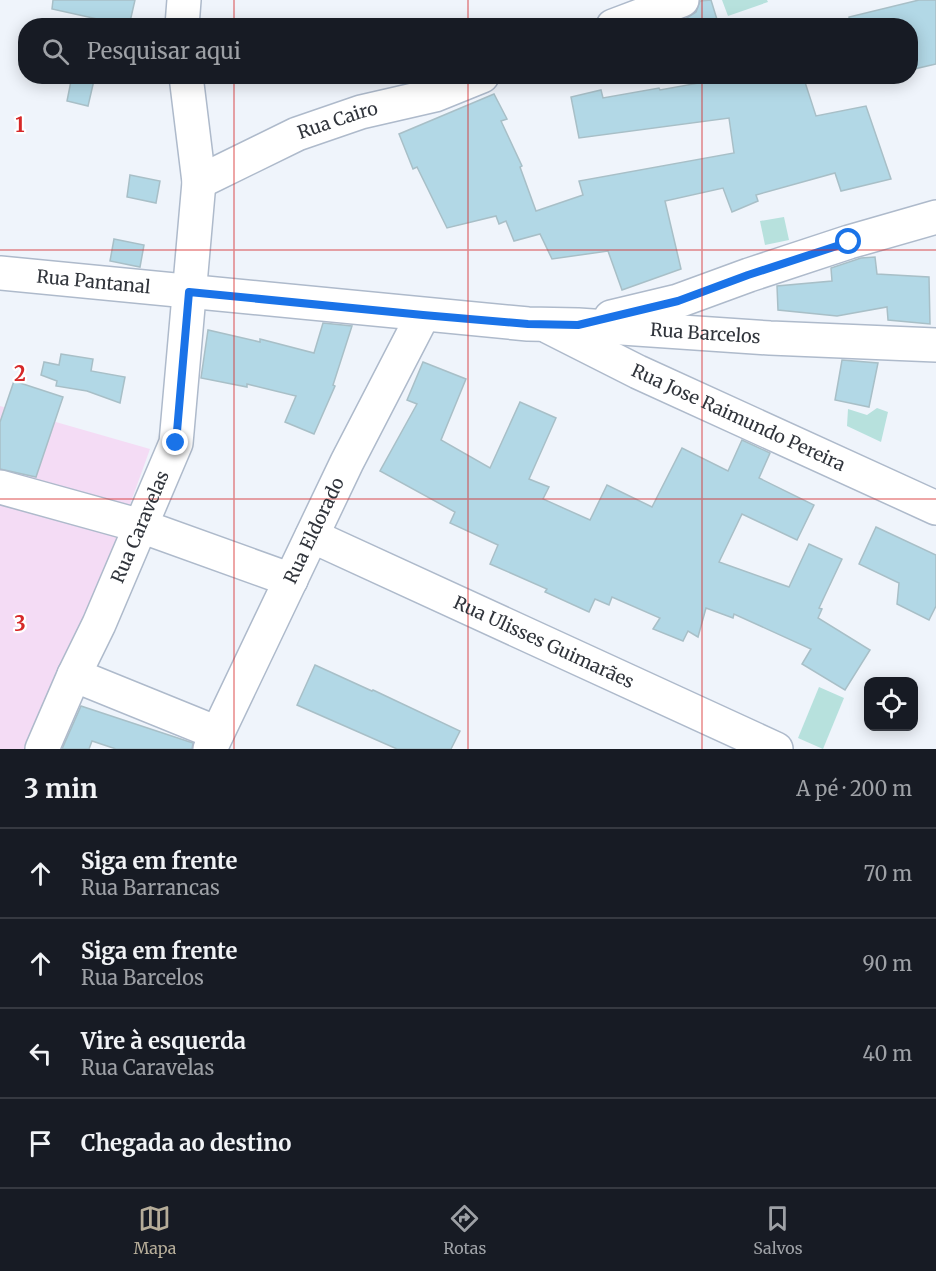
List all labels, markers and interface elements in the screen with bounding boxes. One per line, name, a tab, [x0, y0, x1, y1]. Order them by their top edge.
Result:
search box	[18, 18, 918, 84]
icon: search	[39, 35, 72, 68]
text: Pesquisar aqui	[87, 37, 241, 65]
street label: Rua Cairo	[294, 97, 380, 144]
text: 1	[15, 112, 25, 137]
route start	[835, 228, 861, 254]
street label: Rua Pantanal	[36, 265, 152, 299]
street label: Rua Barcelos	[649, 318, 761, 348]
street label: Rua Jose Raimundo Pereira	[628, 359, 849, 476]
text: 2	[14, 361, 26, 386]
route end	[162, 429, 188, 455]
street label: Rua Caravelas	[106, 467, 174, 586]
street label: Rua Eldorado	[279, 473, 349, 587]
street label: Rua Ulisses Guimarães	[450, 591, 638, 693]
text: 3	[14, 611, 26, 636]
map controls	[864, 677, 918, 731]
button: locate	[864, 677, 918, 731]
text: 3 min	[24, 772, 98, 805]
text: A pé · 200 m	[796, 776, 912, 801]
text: Siga em frente	[81, 847, 237, 875]
icon: ahead	[24, 857, 57, 890]
text: 70 m	[864, 861, 912, 886]
text: Rua Barrancas	[81, 875, 220, 900]
text: Siga em frente	[81, 937, 237, 965]
icon: ahead	[24, 947, 57, 980]
text: 90 m	[862, 951, 912, 976]
text: Rua Barcelos	[81, 965, 204, 990]
text: Vire à esquerda	[81, 1027, 246, 1055]
icon: left	[24, 1037, 57, 1070]
text: 40 m	[862, 1041, 912, 1066]
text: Rua Caravelas	[81, 1055, 214, 1080]
icon: arrive	[24, 1127, 57, 1160]
text: Chegada ao destino	[81, 1129, 291, 1157]
tab: Mapa	[133, 1202, 176, 1258]
tab: Rotas	[443, 1202, 486, 1258]
tab: Salvos	[753, 1202, 803, 1258]

